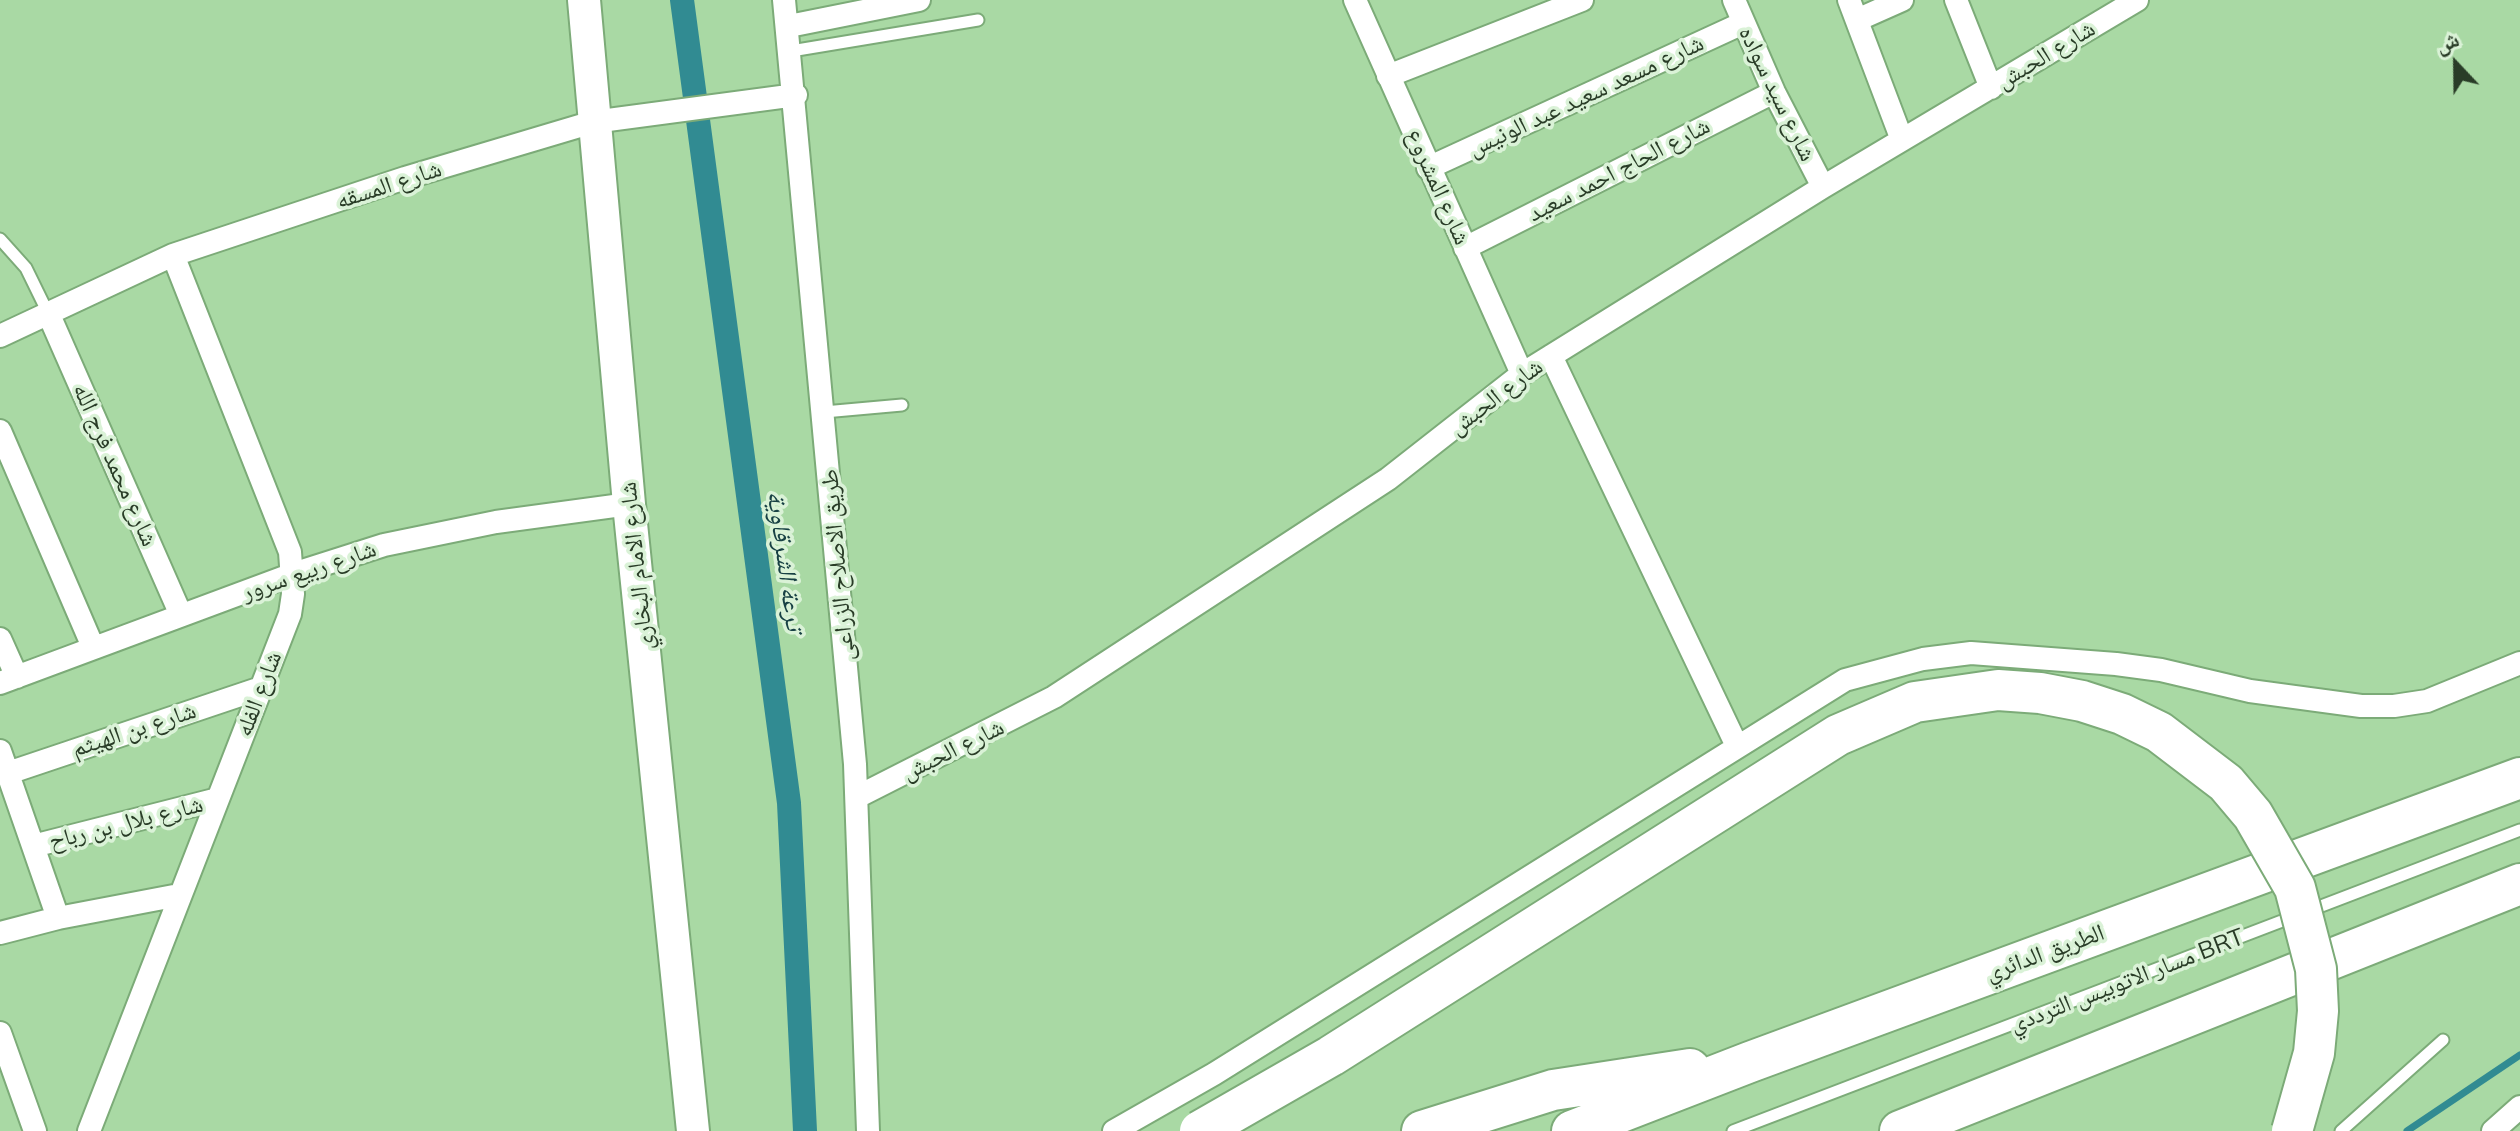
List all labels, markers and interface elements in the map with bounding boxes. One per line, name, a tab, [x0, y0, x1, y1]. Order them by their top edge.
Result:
street label: شارع الحبش	[1991, 14, 2101, 96]
street label: شارع سيد سواده	[1732, 22, 1822, 166]
north arrow	[2416, 24, 2496, 104]
text: ش	[2431, 24, 2463, 59]
street label: شارع مسعد سعيد عبد الونيس	[1464, 29, 1708, 163]
street label: شارع الحاج احمد سعيد	[1523, 112, 1715, 228]
street label: شارع المشروع	[1400, 125, 1476, 249]
street label: شارع المسقه	[333, 155, 445, 215]
street label: شارع الحبش	[1443, 352, 1549, 442]
street label: شارع محمد فرج الله	[66, 379, 164, 551]
street label: طريق الاصلاح الزراعى	[815, 468, 861, 662]
street label: شارع الامام البخاري	[614, 480, 660, 652]
water label: ترعة الشرقاوية	[760, 489, 810, 633]
street label: شارع ربيع سرور	[238, 535, 380, 607]
street label: شارع الفله	[230, 647, 288, 741]
street label: شارع بن الهيثم	[68, 696, 200, 764]
street label: شارع الحبش	[897, 713, 1009, 787]
street label: شارع بلال بن رباح	[46, 790, 206, 856]
street label: الطريق الدائري	[1982, 918, 2108, 988]
street label: مسار الاتوبيس الترددي BRT	[2006, 923, 2248, 1039]

